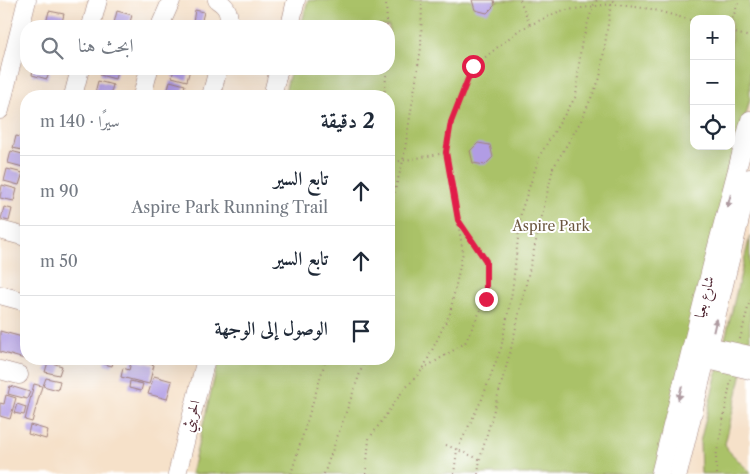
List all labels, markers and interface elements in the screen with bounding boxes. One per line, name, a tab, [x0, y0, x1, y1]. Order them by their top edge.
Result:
map controls	[690, 15, 735, 150]
button: +	[690, 15, 735, 60]
search box	[20, 20, 395, 75]
icon: search	[38, 34, 66, 62]
text: ابحث هنا	[78, 34, 134, 57]
route start	[462, 55, 485, 78]
button: −	[690, 60, 735, 105]
button: locate	[690, 105, 735, 150]
text: 2 دقيقة	[321, 108, 375, 133]
text: سيرًا · 140 m	[40, 111, 120, 131]
text: تابع السير	[274, 167, 328, 190]
icon: ahead	[347, 177, 375, 205]
text: 90 m	[40, 181, 79, 201]
one-way arrow	[725, 194, 733, 209]
text: Aspire Park Running Trail	[131, 197, 328, 217]
park label: Aspire Park	[511, 217, 590, 235]
text: تابع السير	[274, 247, 328, 270]
icon: ahead	[347, 247, 375, 275]
text: 50 m	[40, 251, 78, 271]
street label: شارع بعيا	[690, 274, 721, 320]
route end	[475, 288, 498, 311]
text: الوصول إلى الوجهة	[214, 317, 328, 340]
icon: arrive	[347, 317, 375, 345]
one-way arrow	[711, 317, 719, 332]
one-way arrow	[676, 385, 684, 400]
street label: الحريثي	[178, 398, 207, 435]

